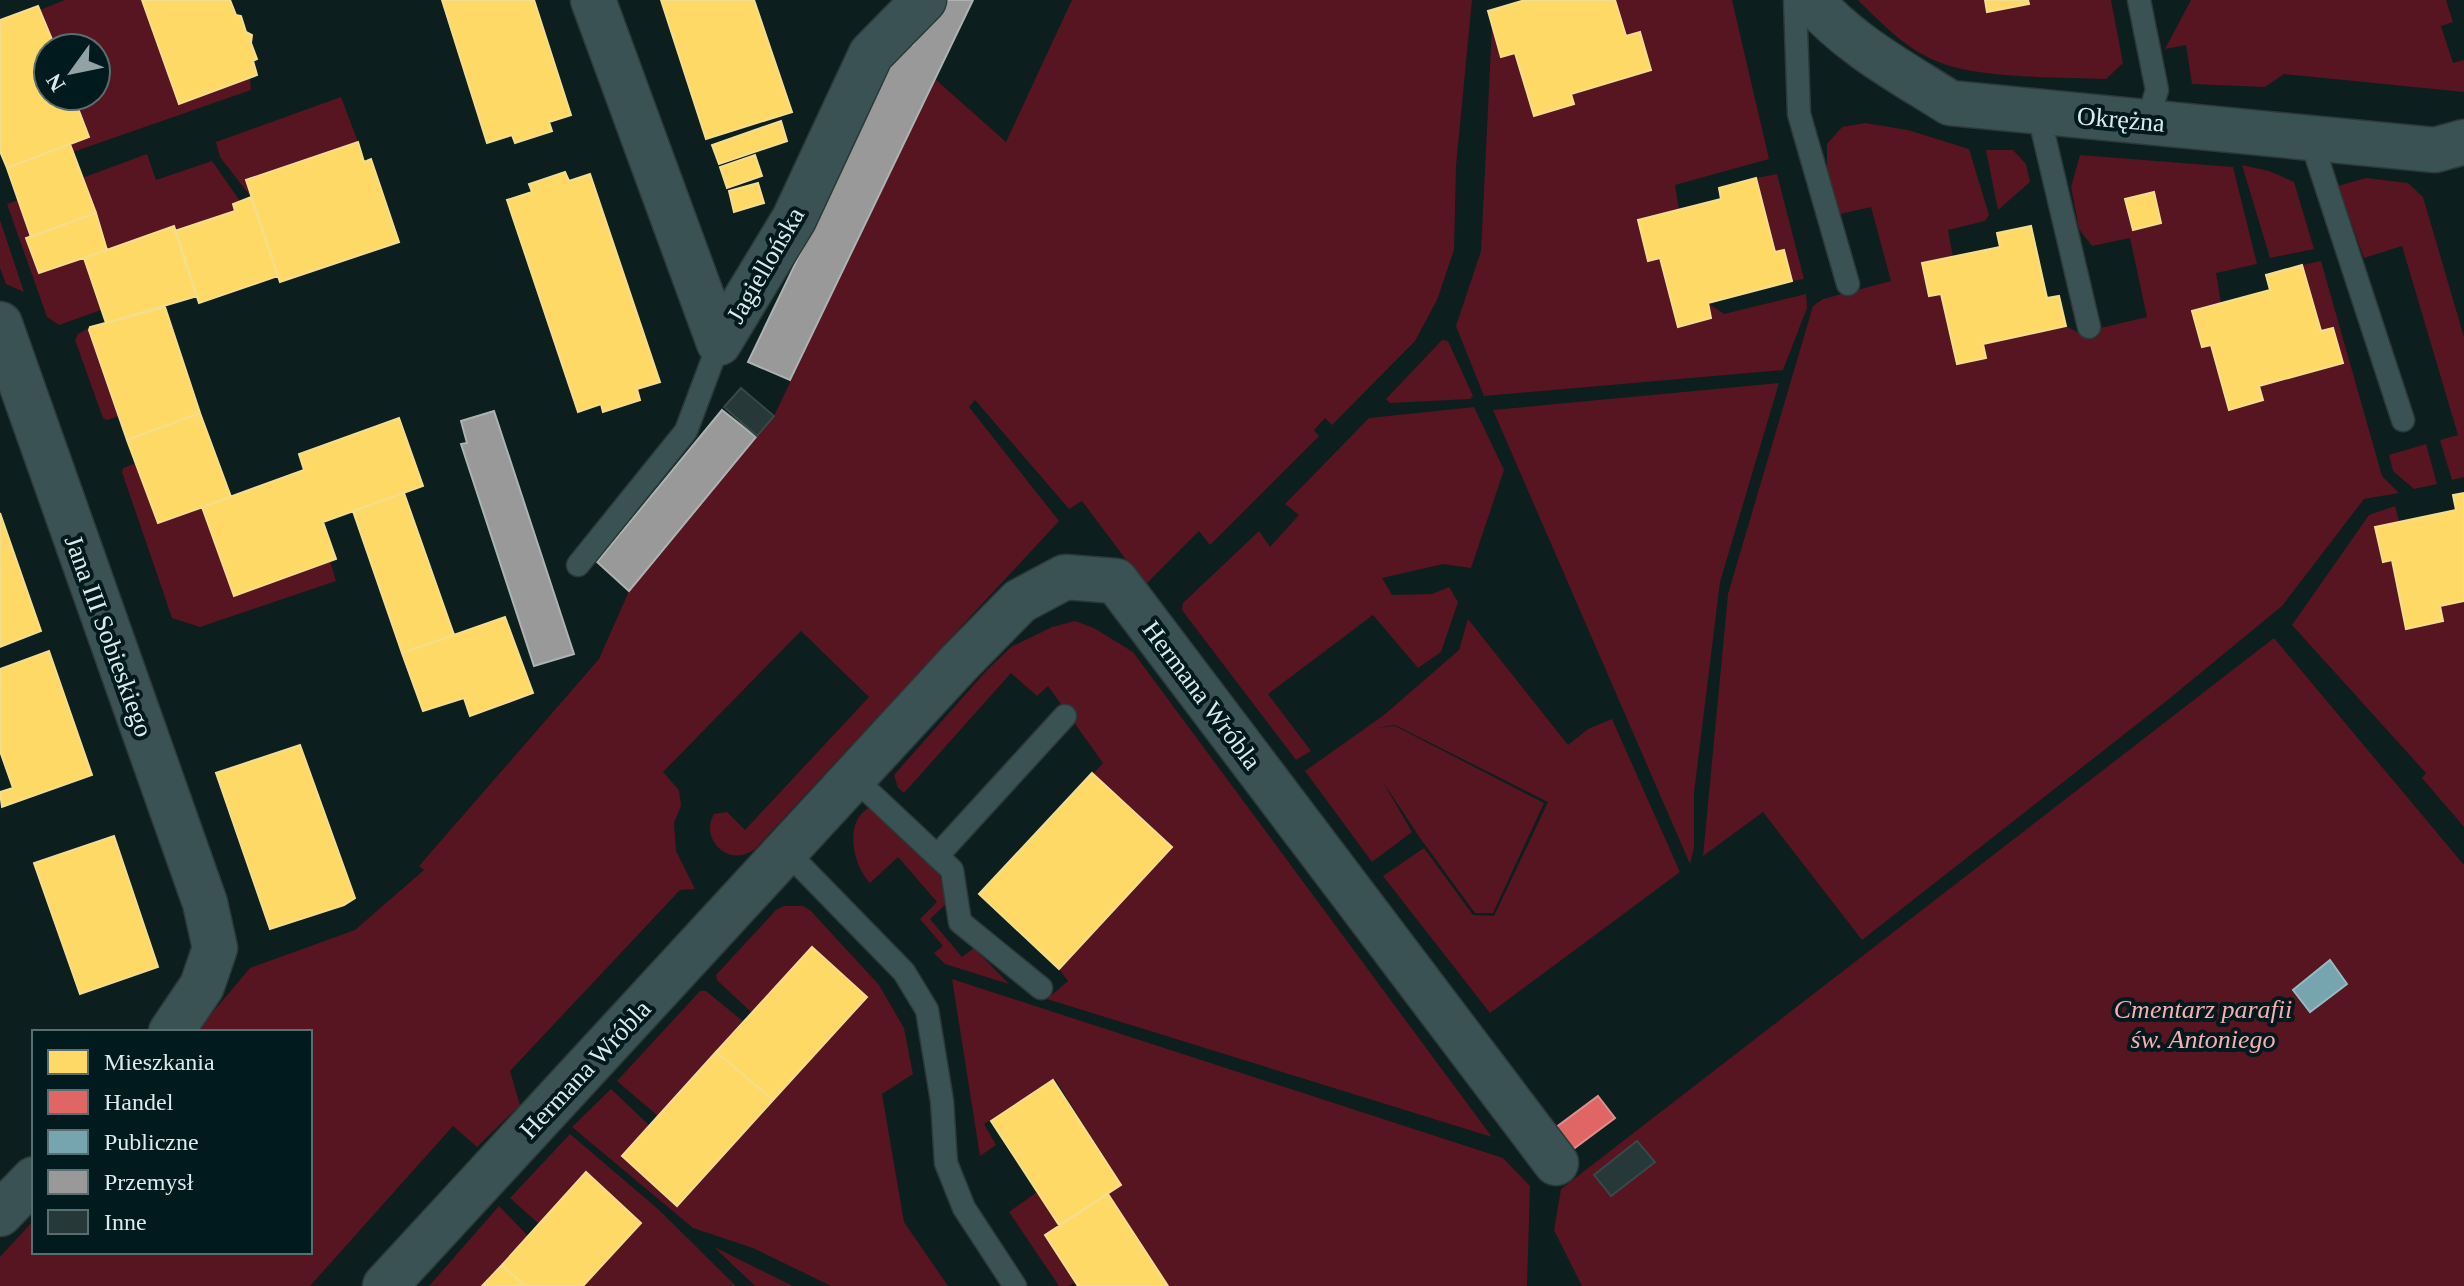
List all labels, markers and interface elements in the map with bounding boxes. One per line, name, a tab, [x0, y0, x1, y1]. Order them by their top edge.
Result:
north arrow	[32, 32, 112, 112]
text: N	[41, 69, 70, 96]
street label: Okrężna	[2076, 101, 2167, 138]
street label: Jagiellońska	[721, 202, 810, 328]
street label: Jana III Sobieskiego	[59, 531, 158, 741]
street label: Hermana Wróbla	[1136, 615, 1267, 776]
street label: Hermana Wróbla	[514, 994, 657, 1144]
park label: Cmentarz parafii św. Antoniego	[2114, 995, 2292, 1054]
legend	[32, 1030, 312, 1254]
text: Mieszkania	[104, 1049, 215, 1075]
text: Handel	[104, 1089, 174, 1115]
text: Publiczne	[104, 1129, 199, 1155]
text: Przemysł	[104, 1169, 194, 1195]
text: Inne	[104, 1209, 147, 1235]

